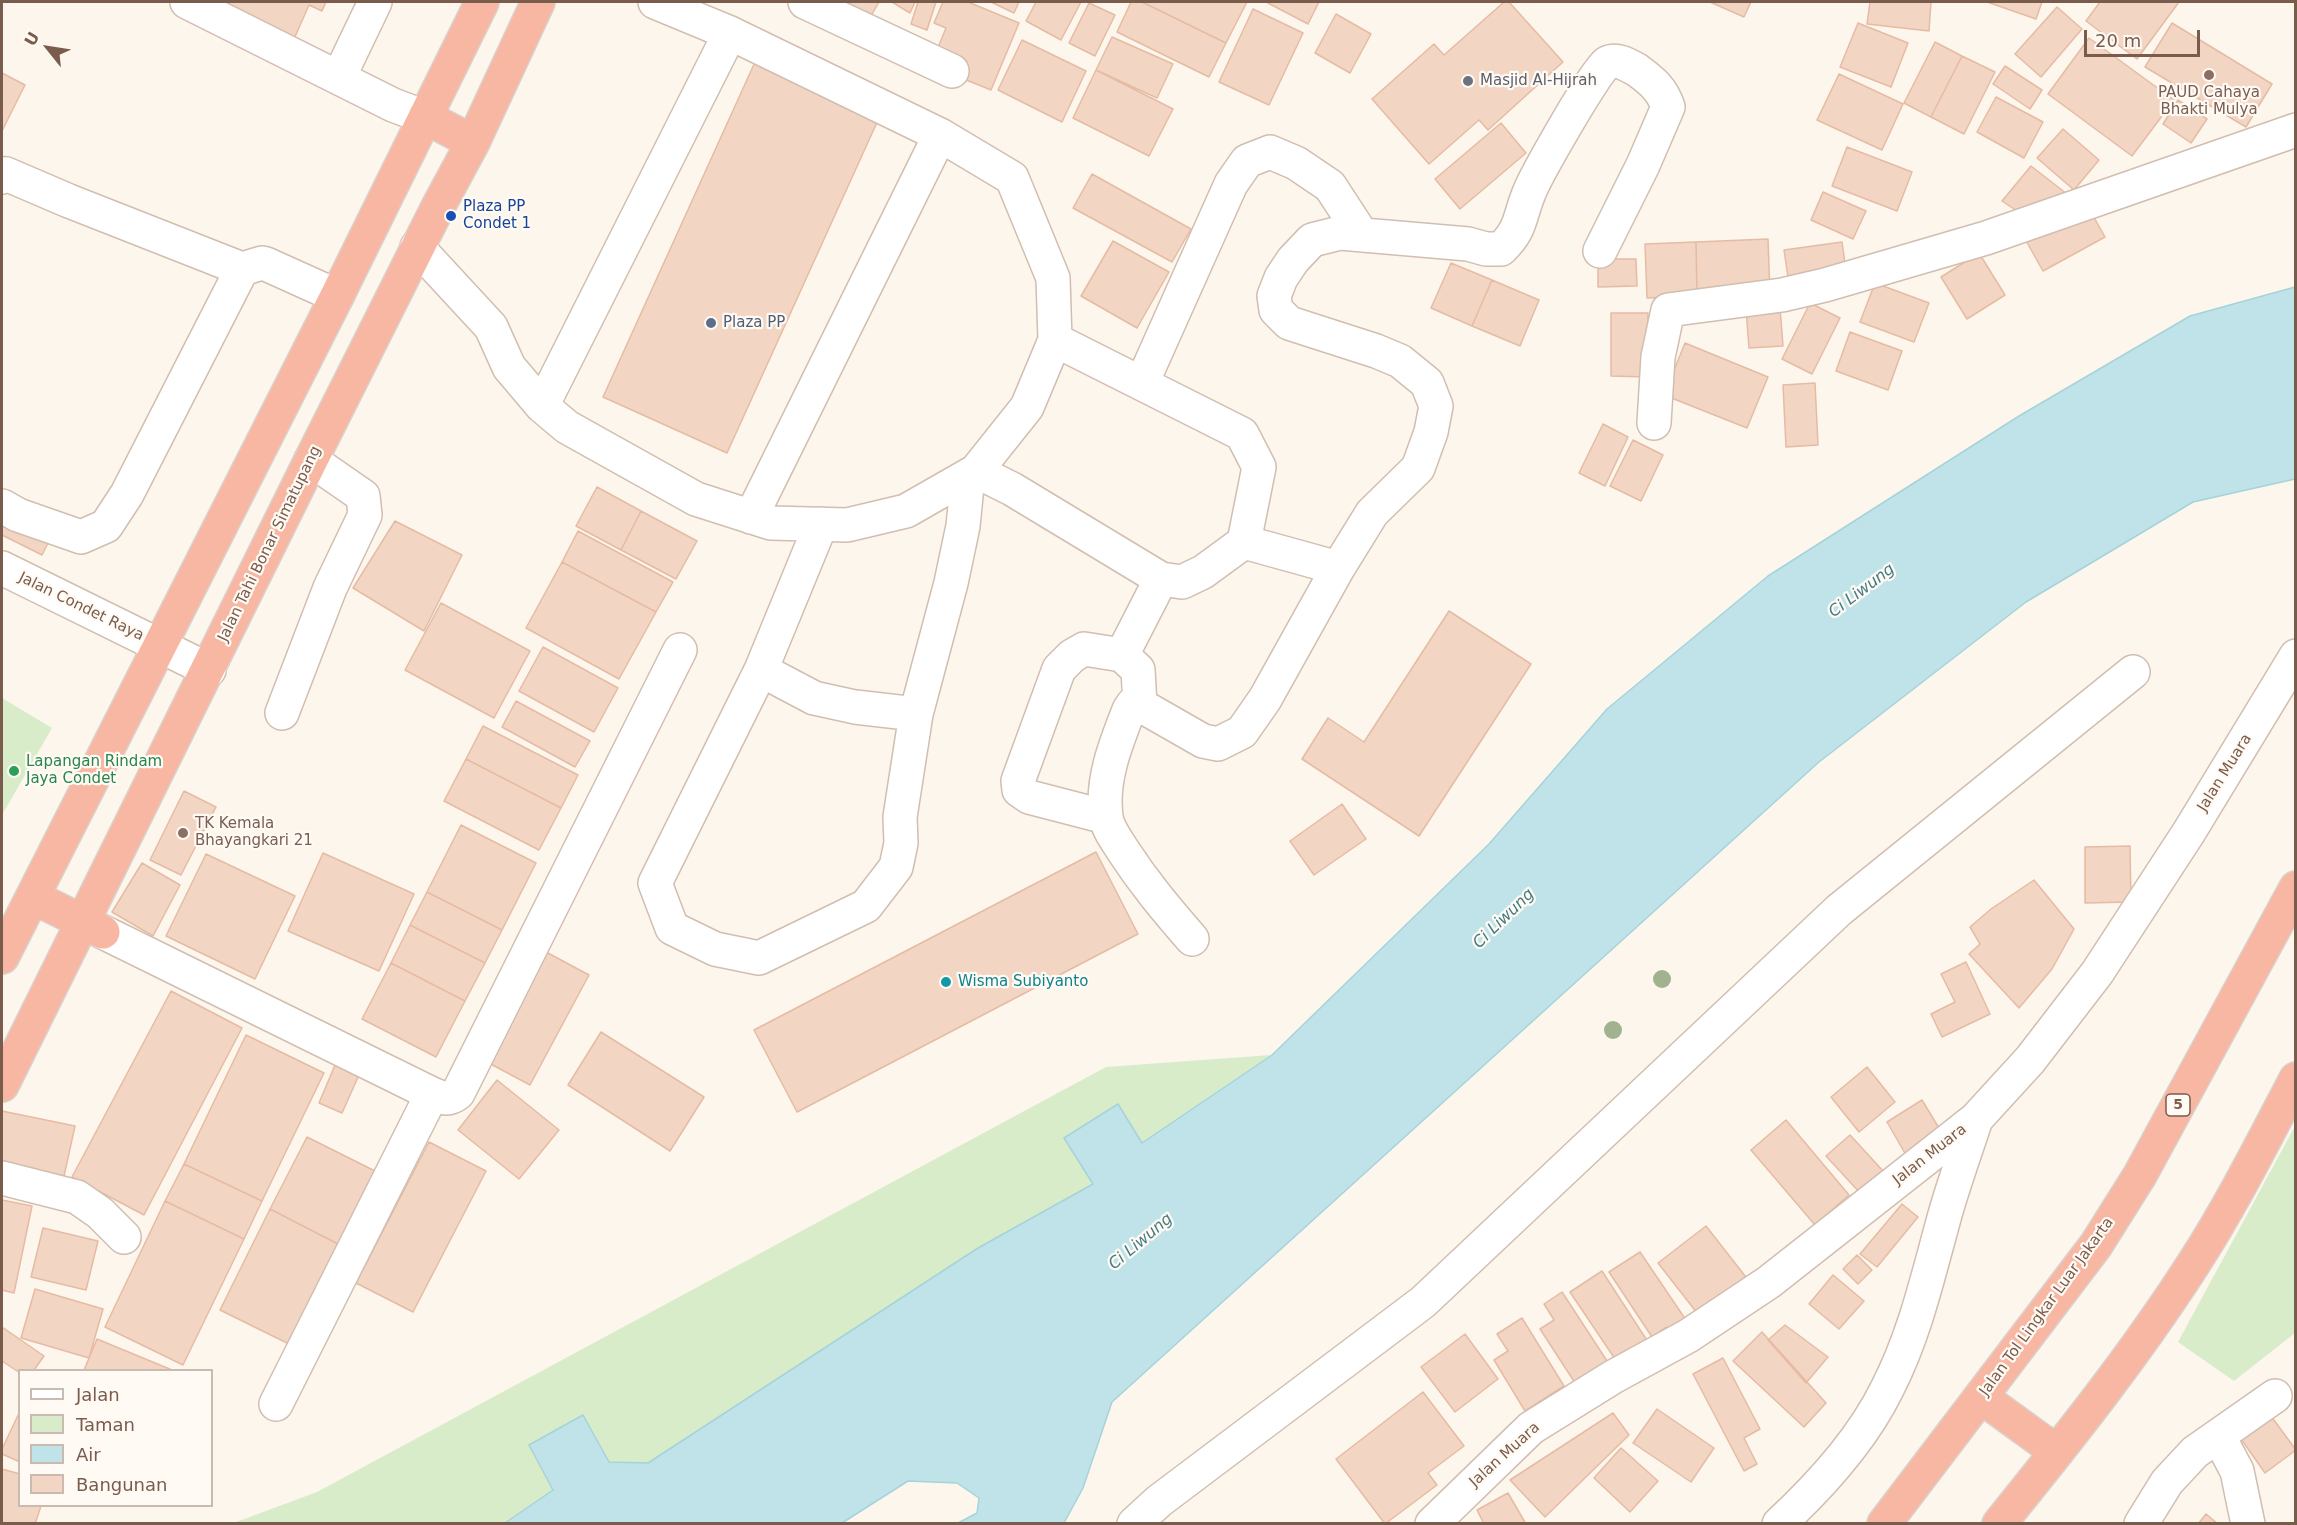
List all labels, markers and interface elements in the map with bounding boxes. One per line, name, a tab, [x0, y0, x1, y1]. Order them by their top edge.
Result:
north arrow	[18, 18, 78, 78]
scale bar	[2087, 18, 2202, 56]
text: U	[21, 28, 43, 49]
text: 20 m	[2095, 30, 2141, 51]
marker: PAUD Cahaya Bhakti Mulya	[2202, 68, 2216, 82]
place label: Masjid Al-Hijrah	[1480, 72, 1597, 90]
marker: Masjid Al-Hijrah	[1461, 74, 1475, 88]
place label: PAUD Cahaya Bhakti Mulya	[2158, 84, 2260, 119]
place label: Plaza PP Condet 1	[463, 198, 531, 233]
marker: Plaza PP Condet 1	[444, 209, 458, 223]
place label: Plaza PP	[723, 314, 785, 332]
marker: Plaza PP	[704, 316, 718, 330]
street label: Jalan Tahi Bonar Simatupang	[215, 443, 325, 645]
water label: Ci Liwung	[1825, 560, 1899, 622]
street label: Jalan Condet Raya	[15, 569, 147, 645]
street label: Jalan Muara	[2194, 731, 2256, 815]
place label: Lapangan Rindam Jaya Condet	[26, 753, 162, 788]
marker: Lapangan Rindam Jaya Condet	[7, 764, 21, 778]
place label: TK Kemala Bhayangkari 21	[195, 815, 313, 850]
marker: TK Kemala Bhayangkari 21	[176, 826, 190, 840]
water label: Ci Liwung	[1469, 885, 1539, 953]
place label: Wisma Subiyanto	[958, 973, 1088, 991]
marker: Wisma Subiyanto	[939, 975, 953, 989]
road number: 5	[2166, 1094, 2190, 1116]
street label: Jalan Muara	[1890, 1121, 1970, 1189]
water label: Ci Liwung	[1105, 1210, 1177, 1274]
street label: Jalan Tol Lingkar Luar Jakarta	[1976, 1214, 2118, 1400]
legend	[18, 1369, 213, 1507]
text: Jalan	[76, 1384, 120, 1405]
text: Taman	[76, 1414, 135, 1435]
street label: Jalan Muara	[1466, 1419, 1544, 1491]
text: Air	[76, 1444, 101, 1465]
text: Bangunan	[76, 1474, 167, 1495]

